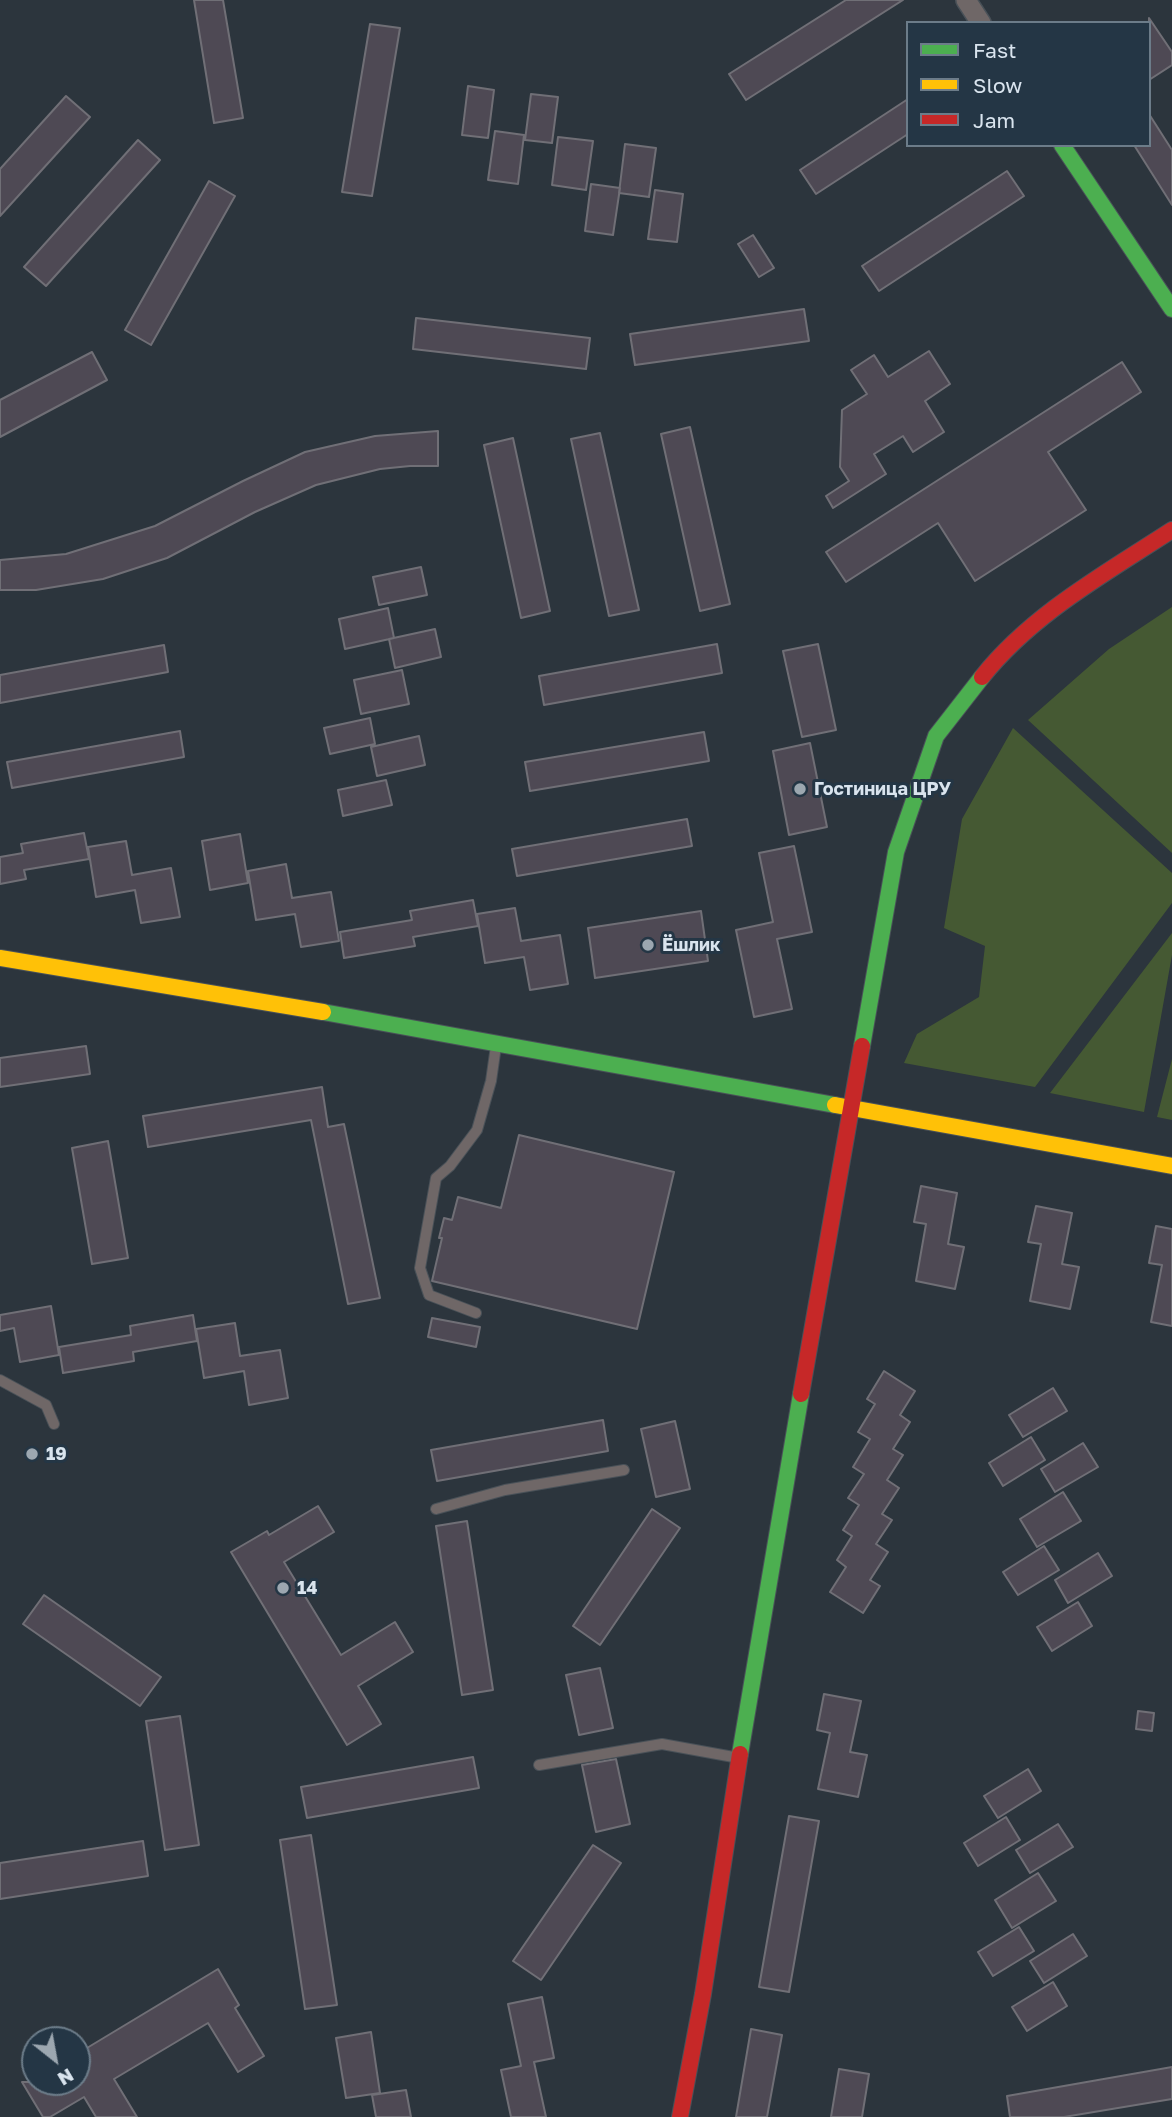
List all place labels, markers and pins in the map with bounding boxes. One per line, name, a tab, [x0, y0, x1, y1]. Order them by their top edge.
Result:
place label: Гостиница ЦРУ	[814, 778, 951, 800]
marker: Гостиница ЦРУ	[792, 781, 808, 797]
place label: Ёшлик	[662, 934, 720, 956]
marker: Ёшлик	[640, 937, 656, 953]
place label: 19	[46, 1443, 67, 1465]
marker: 19	[24, 1446, 40, 1462]
place label: 14	[297, 1577, 318, 1599]
marker: 14	[275, 1580, 291, 1596]

